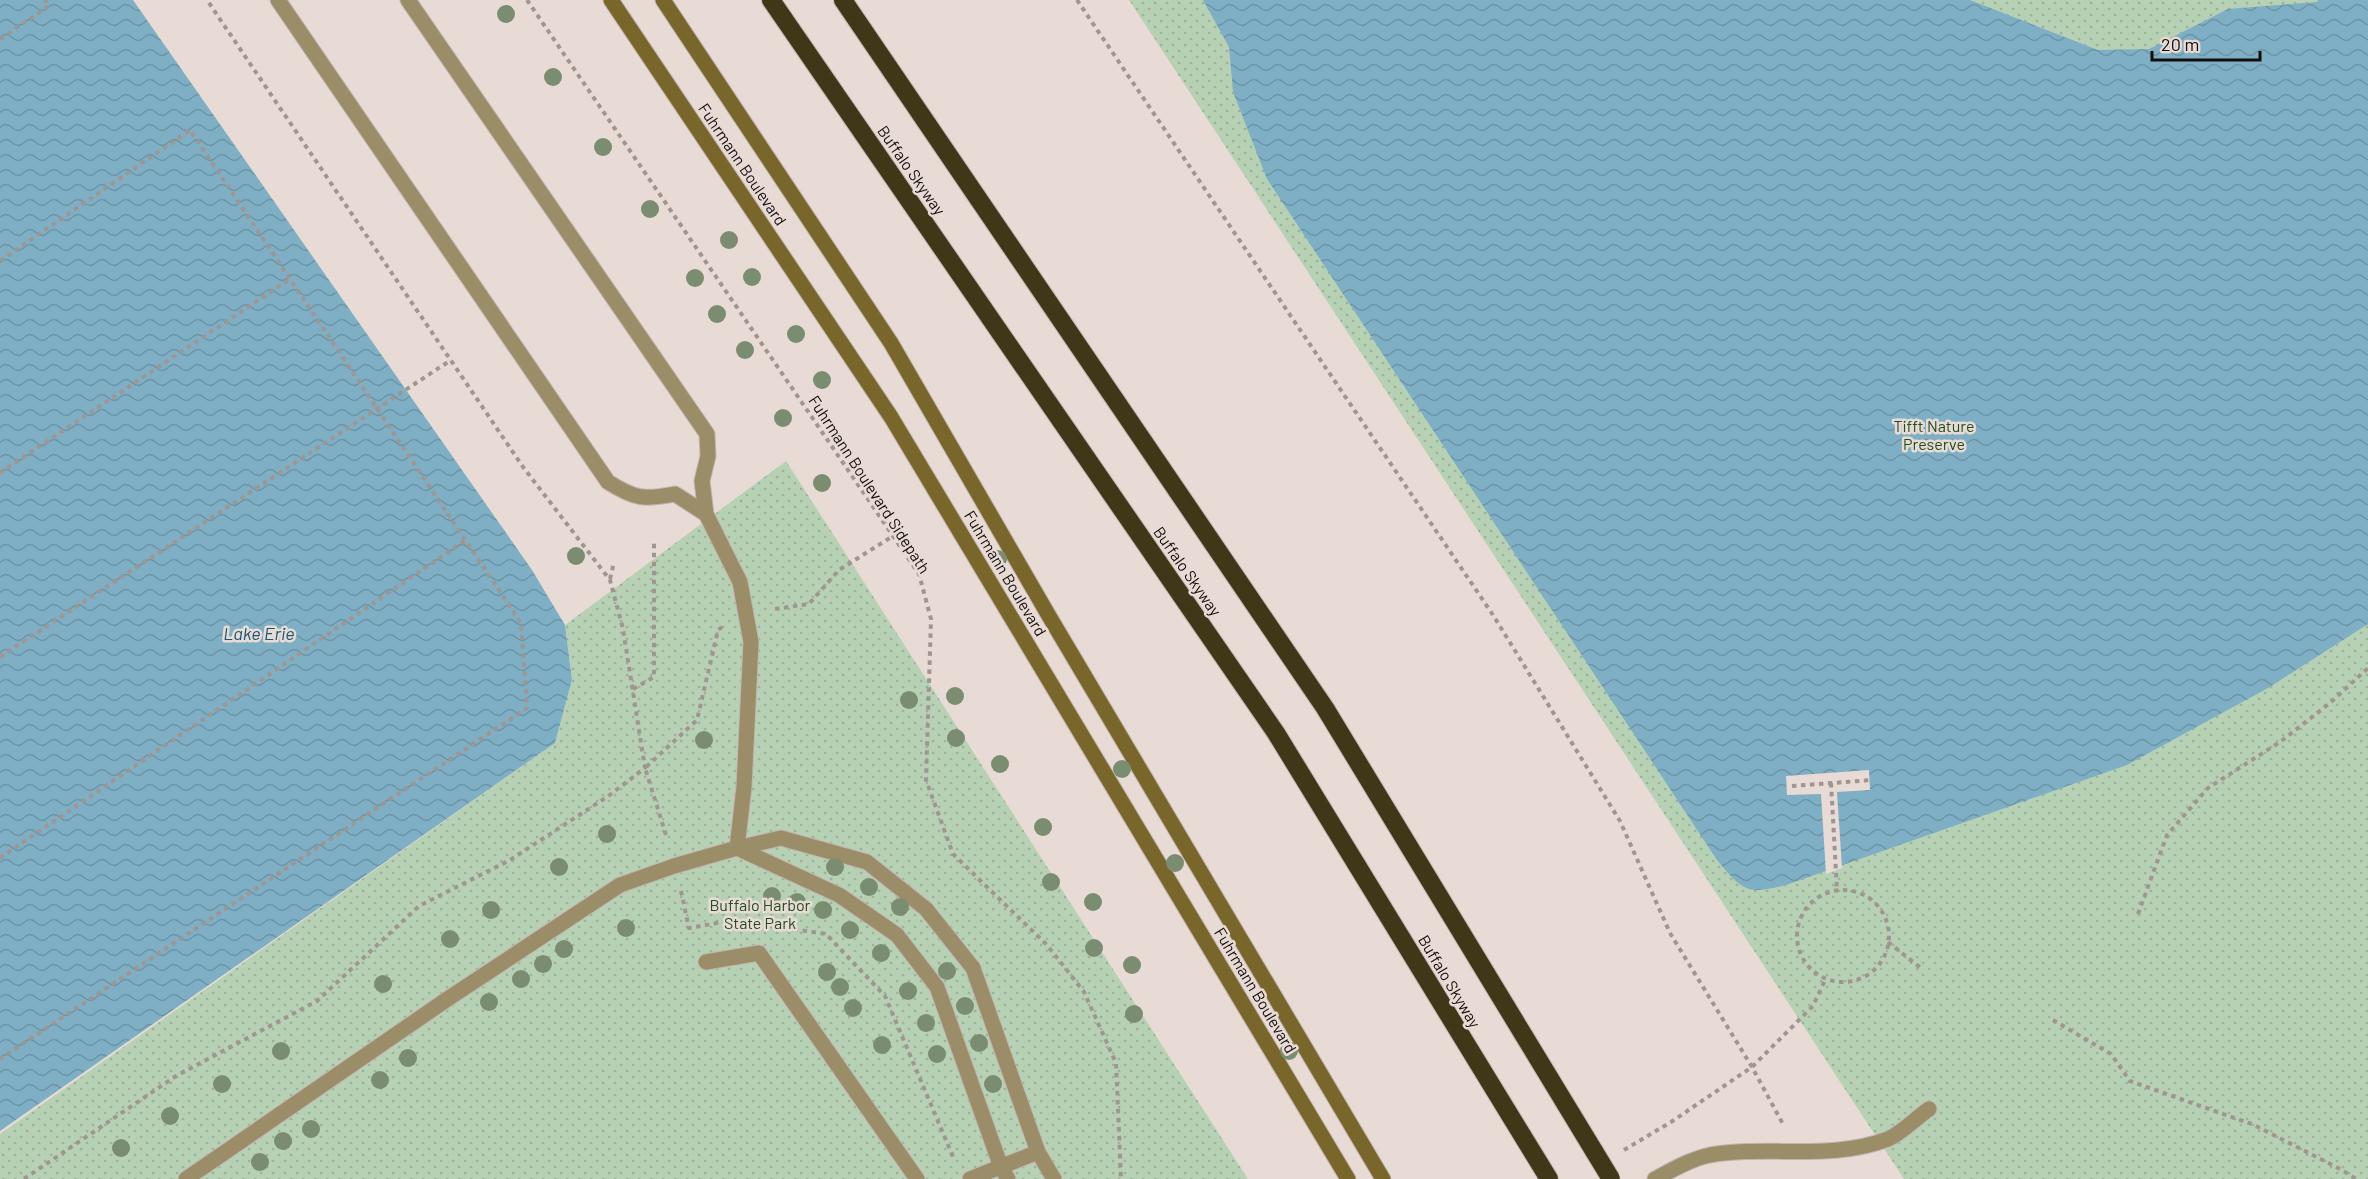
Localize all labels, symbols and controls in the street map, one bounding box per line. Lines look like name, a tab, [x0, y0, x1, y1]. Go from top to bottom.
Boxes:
scale bar	[2152, 24, 2260, 62]
text: 20 m	[2161, 33, 2199, 55]
street label: Fuhrmann Boulevard	[695, 99, 791, 229]
street label: Buffalo Skyway	[874, 122, 950, 219]
street label: Fuhrmann Boulevard Sidepath	[805, 391, 935, 577]
park label: Tifft Nature Preserve	[1894, 416, 1974, 453]
street label: Fuhrmann Boulevard	[961, 507, 1051, 639]
street label: Buffalo Skyway	[1150, 523, 1226, 620]
water label: Lake Erie	[223, 622, 295, 644]
park label: Buffalo Harbor State Park	[710, 895, 811, 932]
street label: Fuhrmann Boulevard	[1211, 924, 1301, 1056]
street label: Buffalo Skyway	[1415, 931, 1485, 1031]

